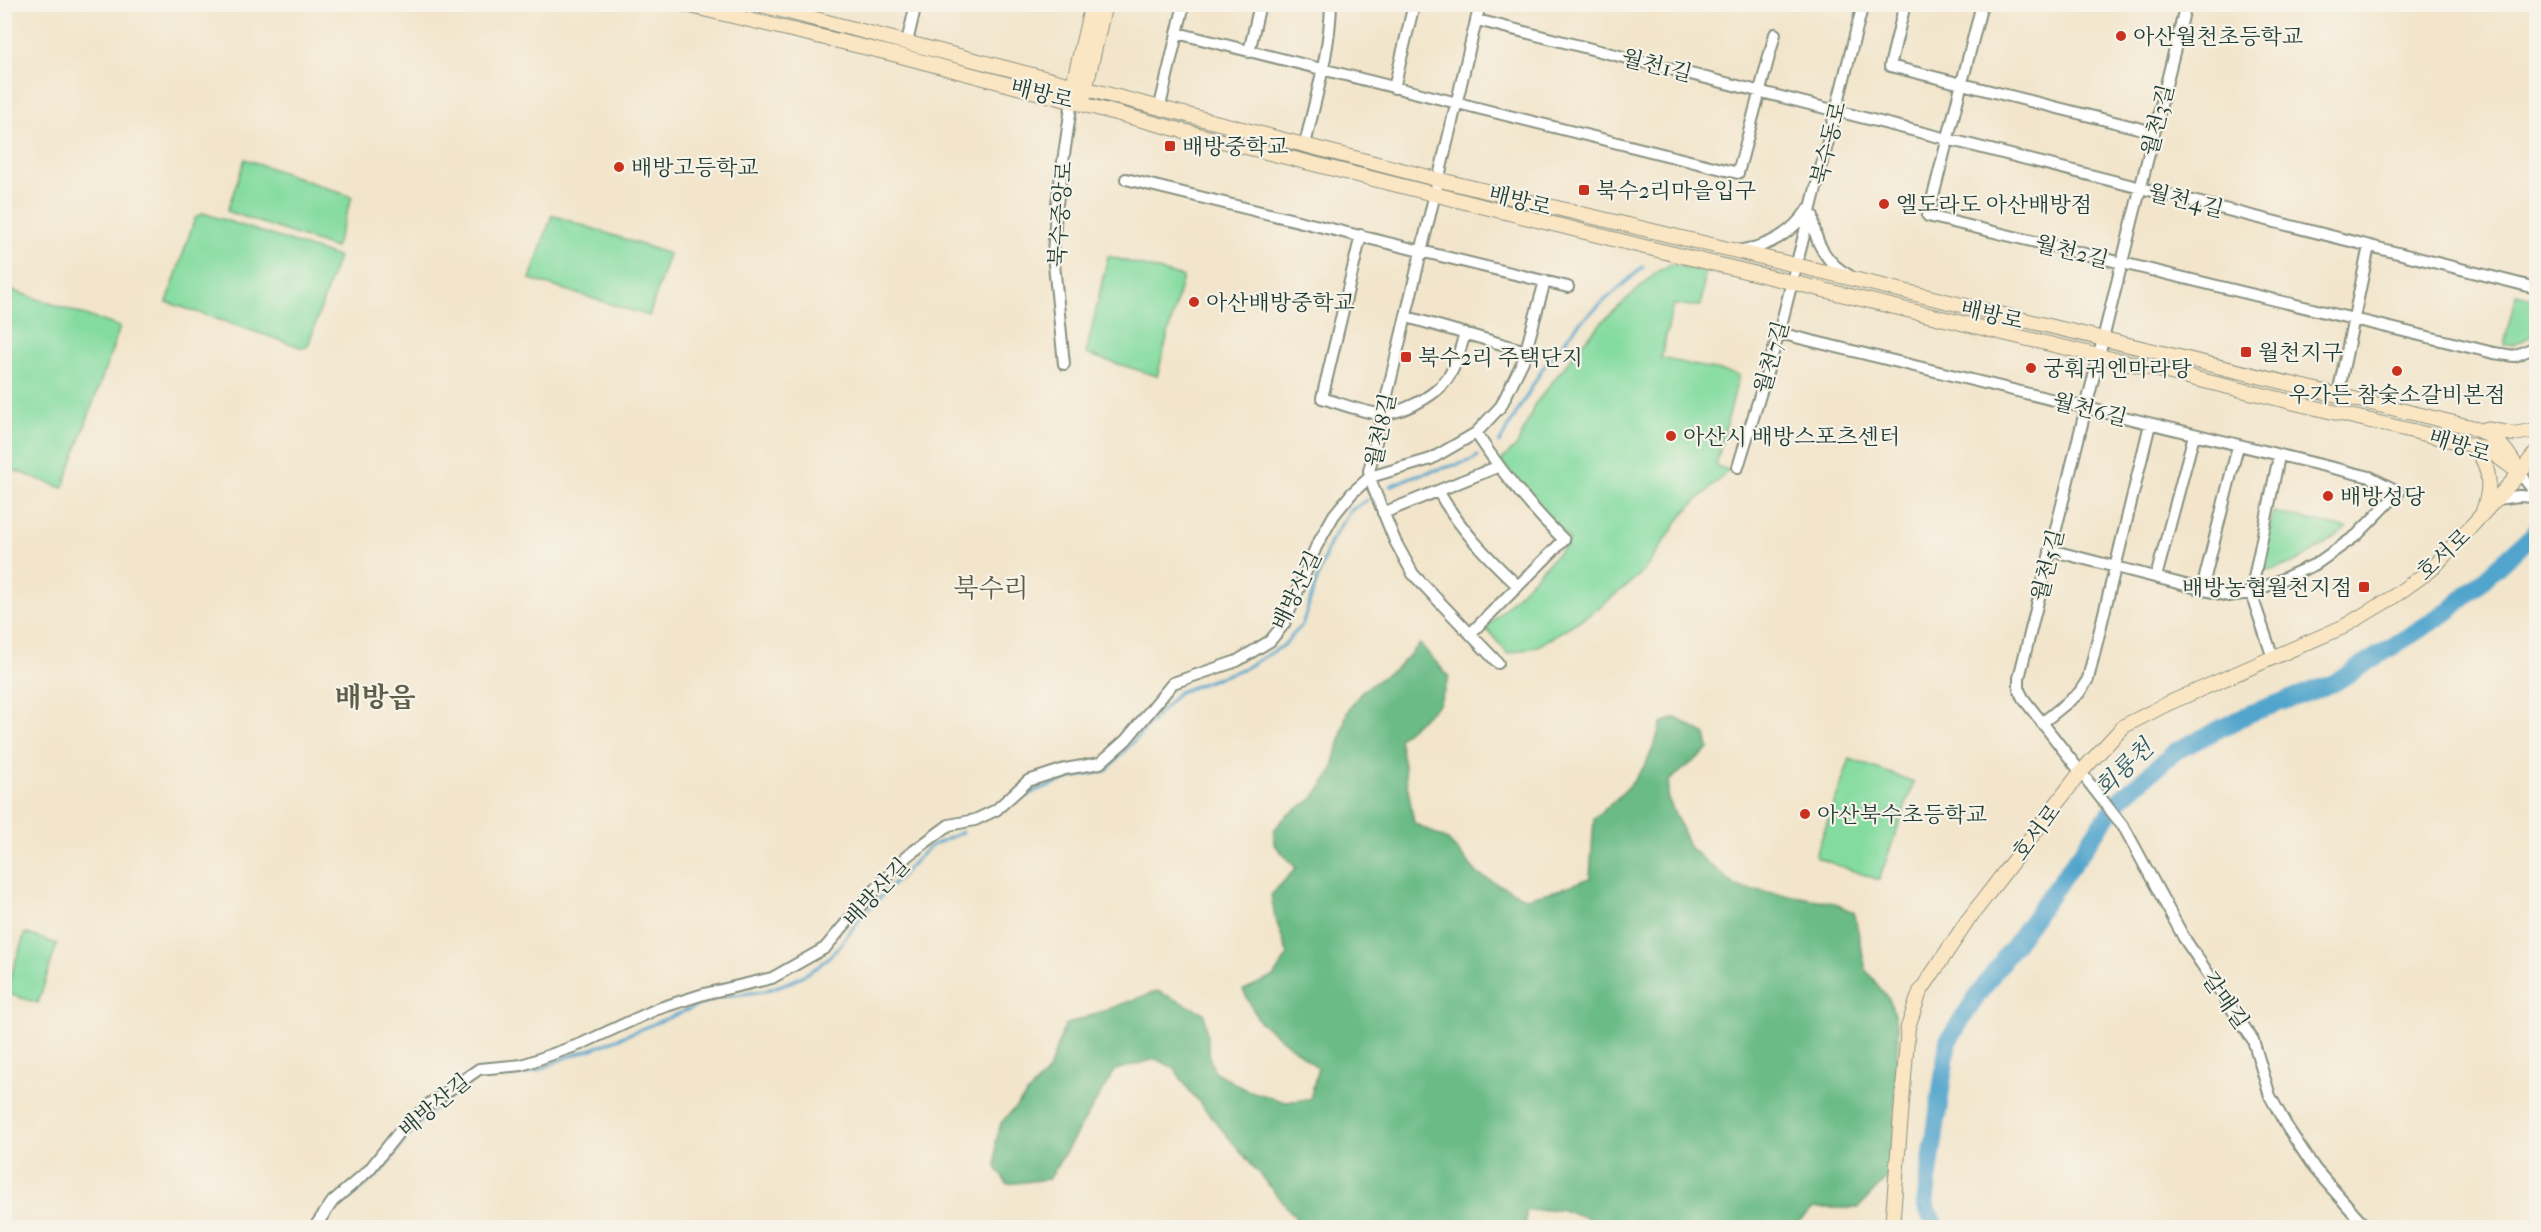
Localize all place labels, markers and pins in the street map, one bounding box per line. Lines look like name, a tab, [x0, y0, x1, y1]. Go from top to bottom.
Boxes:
place label: 아산월천초등학교	[2133, 24, 2303, 50]
marker: 아산월천초등학교	[2114, 29, 2128, 43]
place label: 배방중학교	[1182, 134, 1288, 160]
marker: 배방중학교	[1163, 139, 1177, 153]
place label: 배방고등학교	[631, 155, 759, 181]
marker: 배방고등학교	[612, 160, 626, 174]
place label: 북수2리마을입구	[1596, 178, 1756, 204]
marker: 북수2리마을입구	[1577, 183, 1591, 197]
place label: 엘도라도 아산배방점	[1896, 192, 2092, 218]
marker: 엘도라도 아산배방점	[1877, 197, 1891, 211]
place label: 아산배방중학교	[1206, 290, 1355, 316]
marker: 아산배방중학교	[1187, 295, 1201, 309]
place label: 월천지구	[2258, 340, 2343, 366]
place label: 북수2리 주택단지	[1418, 345, 1583, 371]
marker: 월천지구	[2239, 345, 2253, 359]
marker: 북수2리 주택단지	[1399, 350, 1413, 364]
place label: 궁훠궈엔마라탕	[2043, 356, 2193, 382]
marker: 궁훠궈엔마라탕	[2024, 361, 2038, 375]
marker: 우가든 참숯소갈비본점	[2390, 364, 2404, 378]
place label: 우가든 참숯소갈비본점	[2288, 382, 2506, 408]
place label: 아산시 배방스포츠센터	[1683, 424, 1900, 450]
marker: 아산시 배방스포츠센터	[1664, 429, 1678, 443]
place label: 배방성당	[2340, 484, 2426, 510]
marker: 배방성당	[2321, 489, 2335, 503]
place label: 배방농협월천지점	[2182, 575, 2352, 601]
marker: 배방농협월천지점	[2357, 580, 2371, 594]
place label: 아산북수초등학교	[1817, 802, 1987, 828]
marker: 아산북수초등학교	[1798, 807, 1812, 821]

